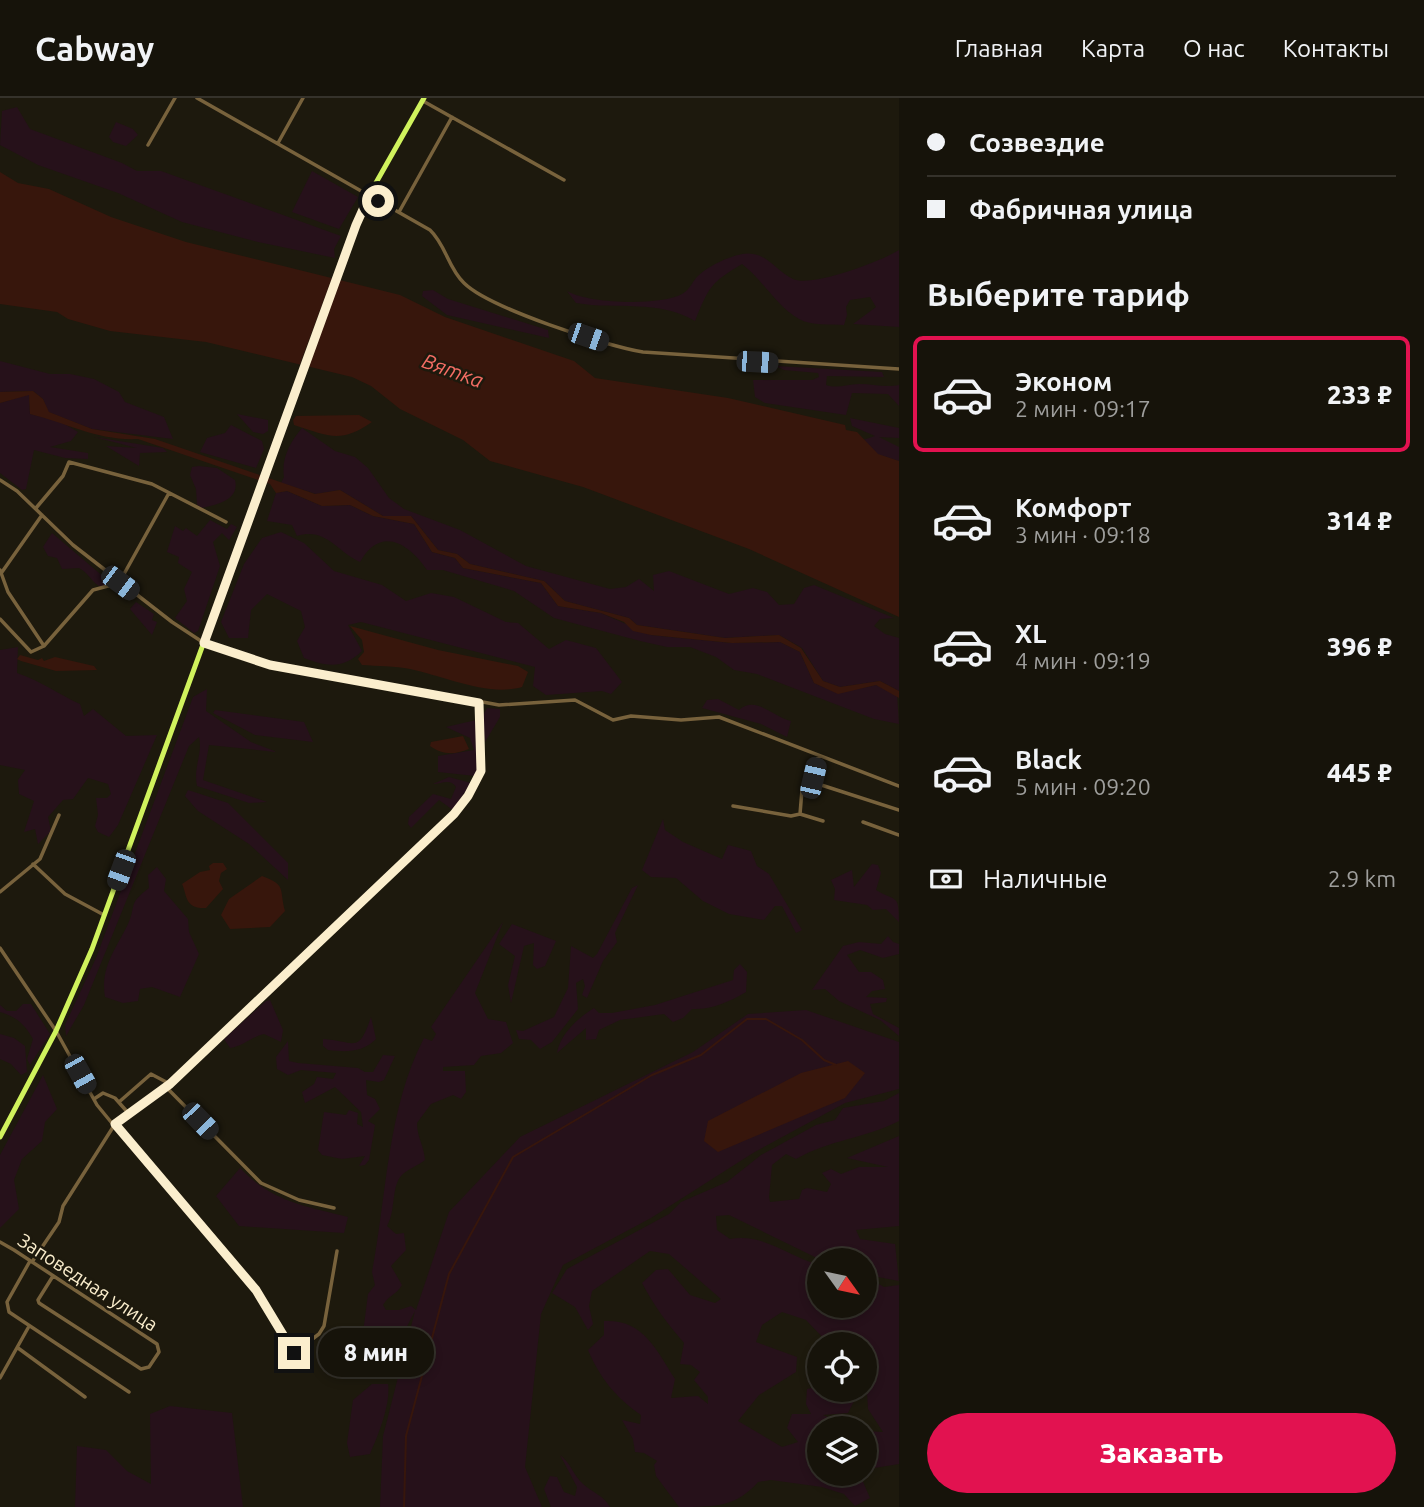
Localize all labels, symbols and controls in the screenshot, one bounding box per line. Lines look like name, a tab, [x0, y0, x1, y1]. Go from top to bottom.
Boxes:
text: Cabway	[35, 30, 154, 67]
text: Главная	[955, 35, 1043, 62]
text: Карта	[1081, 35, 1145, 62]
text: О нас	[1183, 35, 1245, 62]
text: Контакты	[1283, 35, 1389, 62]
text: Созвездие	[969, 128, 1105, 157]
route start	[362, 185, 394, 217]
text: Фабричная улица	[969, 195, 1193, 224]
text: Выберите тариф	[927, 276, 1190, 312]
car	[565, 320, 612, 354]
water label: Вятка	[419, 348, 487, 392]
car	[736, 350, 779, 374]
icon: car	[931, 363, 994, 426]
text: Эконом	[1015, 367, 1112, 396]
text: 233 ₽	[1327, 380, 1392, 409]
text: 2 мин · 09:17	[1015, 396, 1151, 421]
icon: car	[931, 489, 994, 552]
text: Комфорт	[1015, 493, 1131, 522]
text: 314 ₽	[1327, 506, 1392, 535]
text: 3 мин · 09:18	[1015, 522, 1151, 547]
car	[97, 562, 144, 604]
icon: car	[931, 615, 994, 678]
text: XL	[1015, 619, 1046, 648]
text: 396 ₽	[1327, 632, 1392, 661]
text: 4 мин · 09:19	[1015, 648, 1151, 673]
icon: car	[931, 741, 994, 804]
text: Black	[1015, 745, 1082, 774]
car	[799, 755, 828, 801]
text: 445 ₽	[1327, 758, 1392, 787]
text: 5 мин · 09:20	[1015, 774, 1151, 799]
car	[104, 847, 139, 893]
icon: cash	[927, 860, 965, 898]
text: Наличные	[983, 864, 1108, 893]
text: 2.9 km	[1328, 866, 1396, 891]
car	[61, 1051, 100, 1097]
car	[178, 1099, 223, 1143]
street label: Заповедная улица	[14, 1229, 162, 1335]
north arrow	[807, 1248, 877, 1318]
map controls	[807, 1248, 877, 1486]
callout: 8 мин	[318, 1328, 434, 1378]
button: locate	[807, 1332, 877, 1402]
route end	[278, 1337, 310, 1369]
text: 8 мин	[344, 1340, 408, 1365]
button: Заказать	[927, 1413, 1396, 1493]
button: layers	[807, 1416, 877, 1486]

